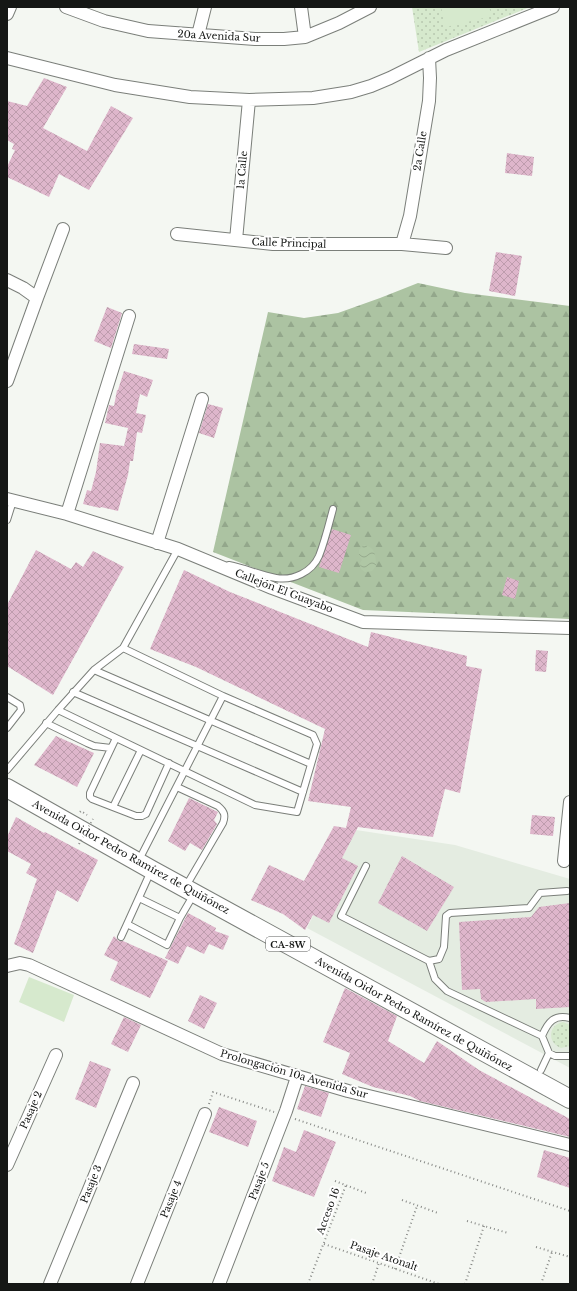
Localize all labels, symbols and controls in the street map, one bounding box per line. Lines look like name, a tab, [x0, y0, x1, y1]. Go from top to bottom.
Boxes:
street label: 20a Avenida Sur	[177, 27, 261, 45]
street label: 2a Calle	[410, 130, 430, 172]
street label: 1a Calle	[234, 150, 250, 190]
street label: Calle Principal	[251, 235, 327, 251]
street label: Callejón El Guayabo	[233, 566, 335, 616]
street label: Avenida Oidor Pedro Ramírez de Quiñónez	[29, 797, 232, 917]
road number: CA-8W	[266, 937, 310, 951]
street label: Avenida Oidor Pedro Ramírez de Quiñónez	[312, 954, 515, 1074]
street label: Prolongación 10a Avenida Sur	[219, 1047, 369, 1101]
street label: Pasaje 2	[17, 1089, 45, 1131]
street label: Pasaje 5	[246, 1160, 272, 1202]
street label: Pasaje 3	[77, 1163, 105, 1205]
street label: Pasaje 4	[158, 1178, 185, 1220]
street label: Acceso 16	[313, 1186, 342, 1237]
street label: Pasaje Atonalt	[348, 1238, 420, 1274]

